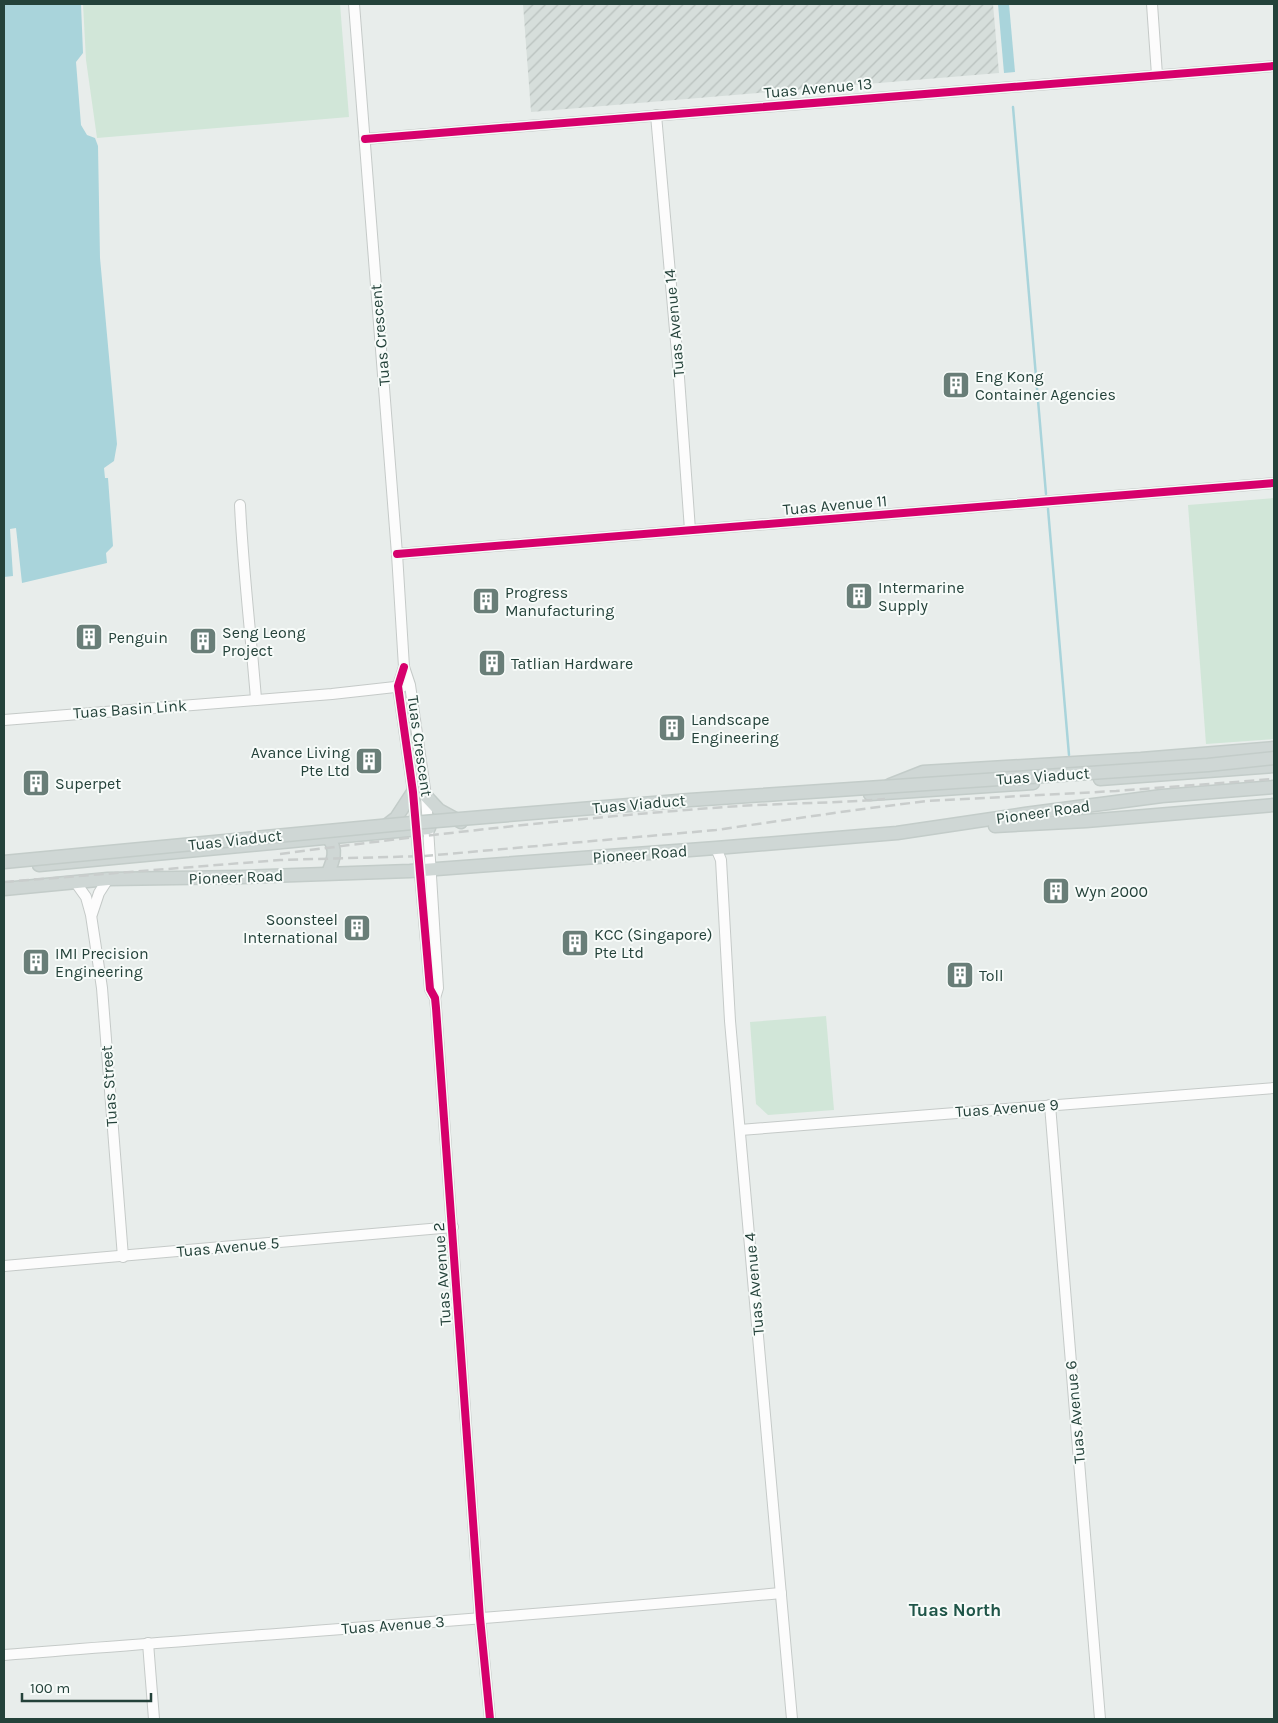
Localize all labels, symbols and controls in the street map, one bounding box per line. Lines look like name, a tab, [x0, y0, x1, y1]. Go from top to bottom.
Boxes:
street label: Tuas Avenue 13	[763, 74, 873, 102]
street label: Tuas Avenue 14	[660, 268, 688, 378]
street label: Tuas Crescent	[366, 283, 394, 387]
place label: Eng Kong Container Agencies	[975, 367, 1116, 404]
building icon: Eng Kong Container Agencies	[941, 370, 971, 400]
street label: Tuas Avenue 11	[782, 491, 888, 519]
place label: Intermarine Supply	[878, 578, 964, 615]
building icon: Intermarine Supply	[844, 581, 874, 611]
place label: Progress Manufacturing	[505, 583, 614, 620]
building icon: Progress Manufacturing	[471, 586, 501, 616]
building icon: Penguin	[74, 622, 104, 652]
place label: Seng Leong Project	[222, 623, 306, 660]
building icon: Seng Leong Project	[188, 626, 218, 656]
place label: Penguin	[108, 628, 168, 647]
building icon: Tatlian Hardware	[477, 648, 507, 678]
place label: Tatlian Hardware	[511, 654, 633, 673]
street label: Tuas Crescent	[403, 694, 437, 798]
street label: Tuas Basin Link	[73, 696, 187, 722]
place label: Landscape Engineering	[691, 710, 779, 747]
building icon: Landscape Engineering	[657, 713, 687, 743]
place label: Avance Living Pte Ltd	[251, 743, 350, 780]
building icon: Avance Living Pte Ltd	[354, 746, 384, 776]
street label: Tuas Viaduct	[996, 763, 1090, 789]
building icon: Superpet	[21, 768, 51, 798]
place label: Superpet	[55, 774, 121, 793]
street label: Tuas Viaduct	[592, 790, 686, 818]
street label: Pioneer Road	[995, 796, 1091, 828]
street label: Tuas Viaduct	[187, 826, 283, 854]
street label: Pioneer Road	[592, 841, 688, 867]
street label: Pioneer Road	[188, 866, 284, 888]
building icon: Wyn 2000	[1041, 876, 1071, 906]
place label: Wyn 2000	[1075, 882, 1148, 901]
place label: Soonsteel International	[243, 910, 338, 947]
building icon: Soonsteel International	[342, 913, 372, 943]
place label: KCC (Singapore) Pte Ltd	[594, 925, 713, 962]
building icon: KCC (Singapore) Pte Ltd	[560, 928, 590, 958]
place label: IMI Precision Engineering	[55, 944, 149, 981]
building icon: IMI Precision Engineering	[21, 947, 51, 977]
building icon: Toll	[945, 960, 975, 990]
place label: Toll	[979, 966, 1003, 985]
street label: Tuas Street	[97, 1045, 121, 1127]
street label: Tuas Avenue 9	[955, 1095, 1059, 1121]
street label: Tuas Avenue 2	[429, 1222, 455, 1326]
street label: Tuas Avenue 4	[740, 1232, 768, 1336]
street label: Tuas Avenue 5	[176, 1233, 280, 1261]
street label: Tuas Avenue 6	[1061, 1360, 1089, 1464]
district label: Tuas North	[909, 1599, 1001, 1621]
street label: Tuas Avenue 3	[341, 1612, 445, 1638]
scale bar	[22, 1670, 151, 1702]
text: 100 m	[30, 1679, 70, 1697]

